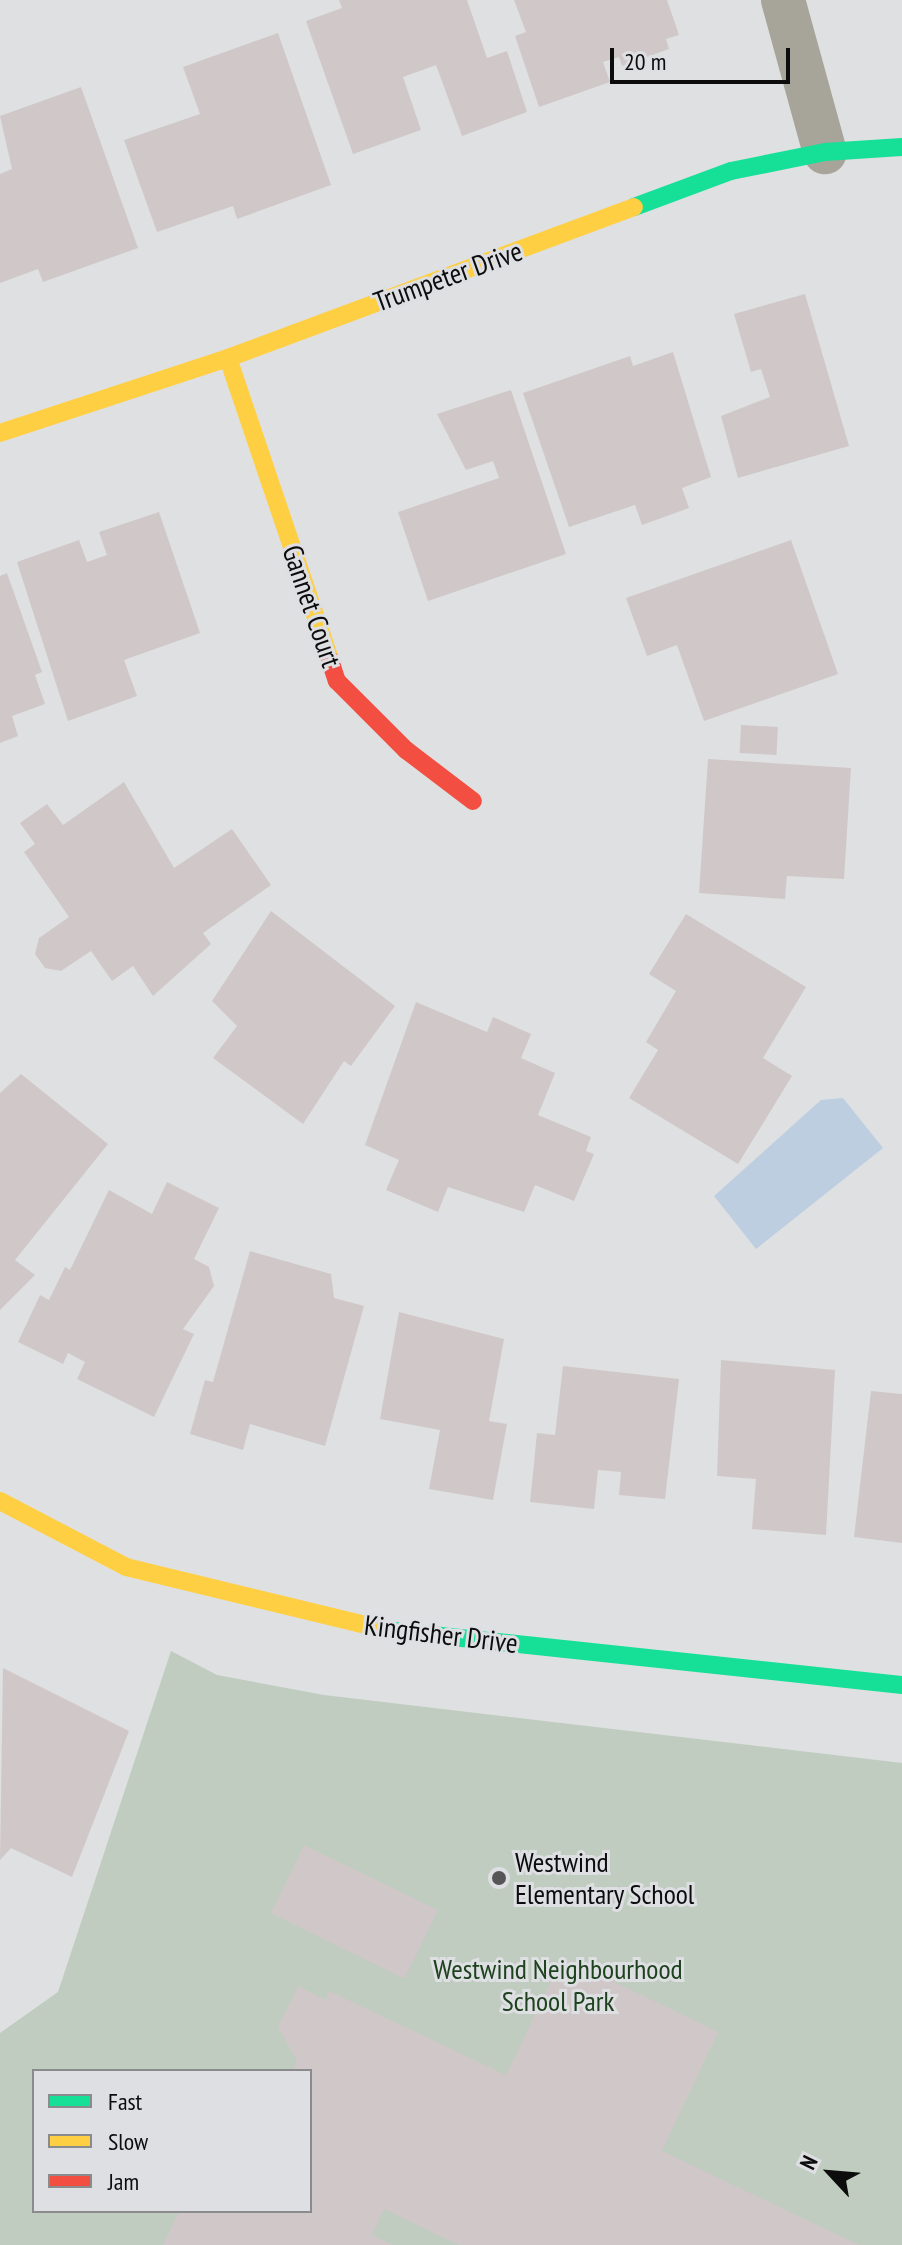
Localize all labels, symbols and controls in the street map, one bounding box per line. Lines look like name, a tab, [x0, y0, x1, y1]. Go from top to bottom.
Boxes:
scale bar	[614, 32, 794, 82]
text: 20 m	[624, 46, 666, 77]
street label: Trumpeter Drive	[369, 234, 527, 318]
street label: Gannet Court	[275, 540, 349, 672]
street label: Kingfisher Drive	[362, 1608, 520, 1660]
place label: Westwind Elementary School	[515, 1845, 695, 1911]
marker: Westwind Elementary School	[490, 1869, 508, 1887]
park label: Westwind Neighbourhood School Park	[433, 1952, 683, 2018]
legend	[32, 2069, 312, 2213]
text: Fast	[108, 2086, 142, 2117]
text: Slow	[108, 2126, 148, 2157]
north arrow	[790, 2133, 870, 2213]
text: N	[793, 2151, 824, 2174]
text: Jam	[108, 2166, 139, 2197]

